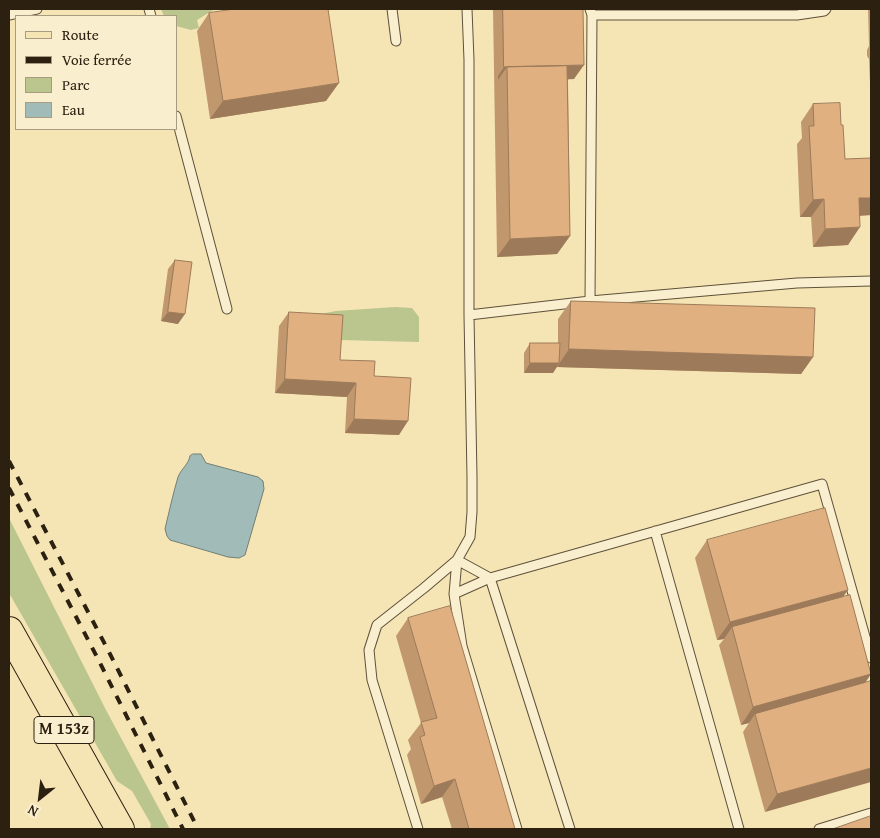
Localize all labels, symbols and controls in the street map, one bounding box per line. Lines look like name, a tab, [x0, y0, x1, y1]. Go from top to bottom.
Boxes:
legend	[15, 15, 178, 130]
text: Route	[62, 24, 99, 45]
text: Voie ferrée	[62, 49, 131, 70]
text: Parc	[62, 74, 90, 95]
text: Eau	[62, 99, 85, 120]
road number: M 153z	[34, 716, 94, 744]
north arrow	[15, 773, 65, 823]
text: N	[24, 800, 42, 822]

